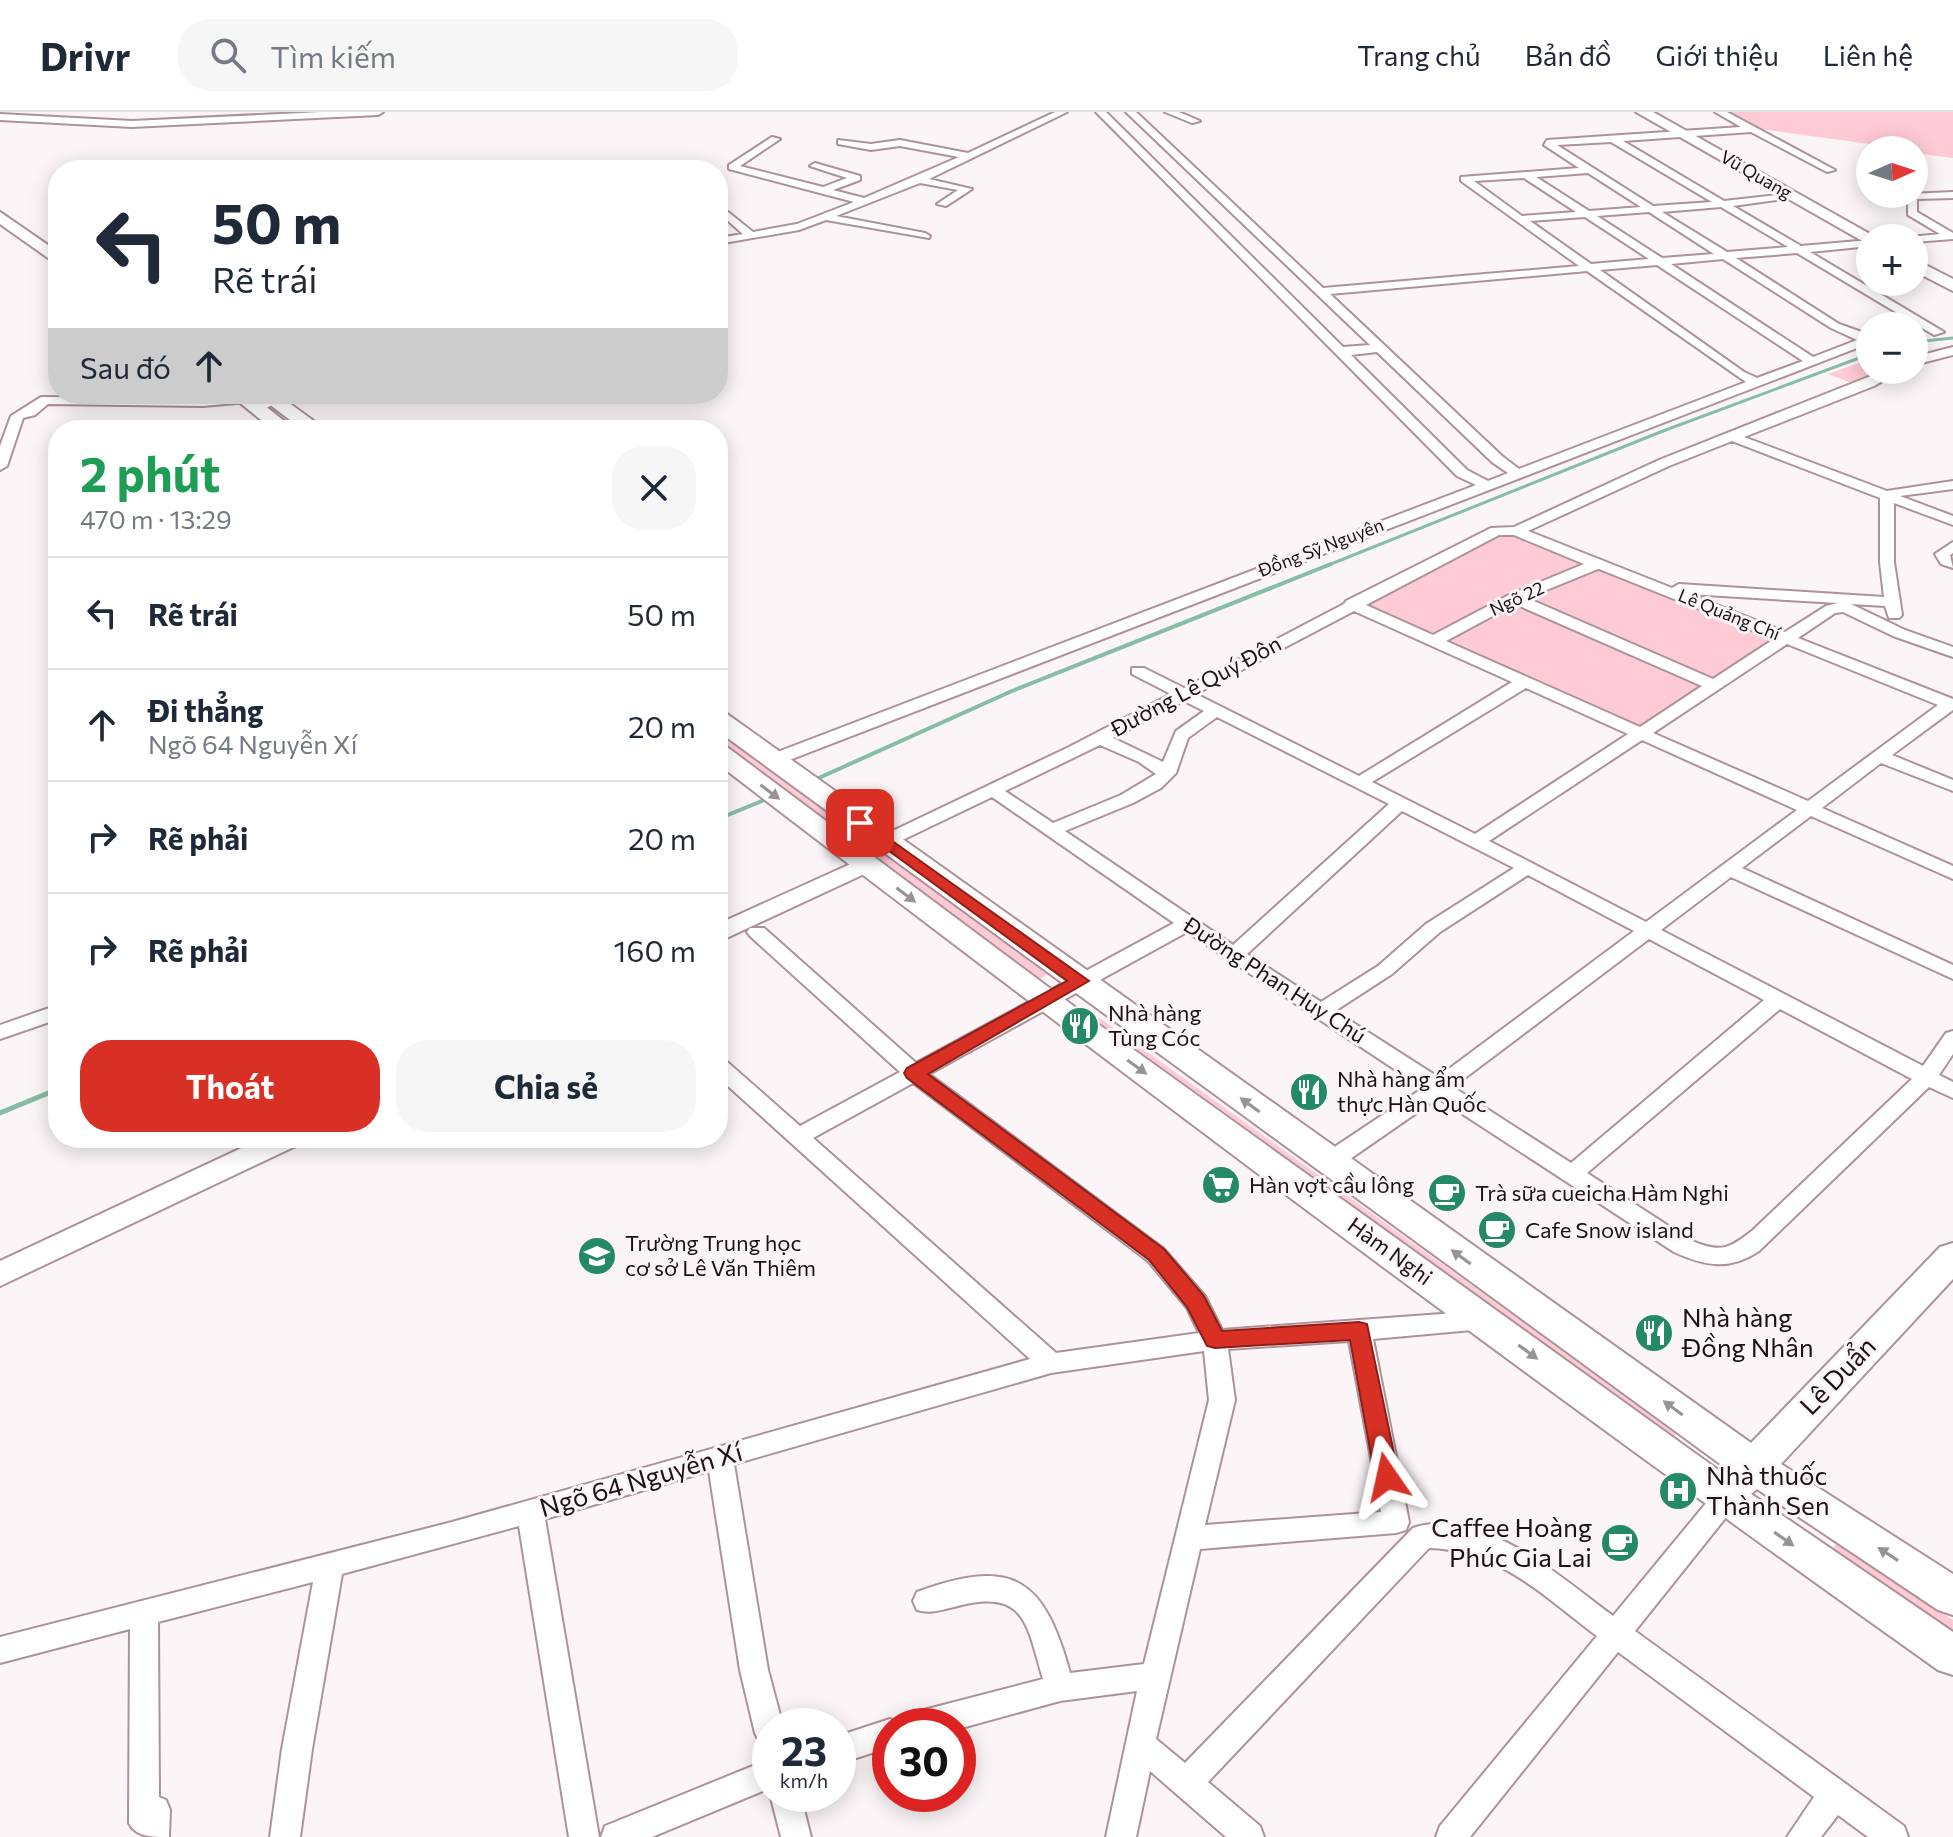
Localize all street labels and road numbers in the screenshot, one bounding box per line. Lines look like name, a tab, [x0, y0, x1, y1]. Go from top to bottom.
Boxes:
street label: Vũ Quang	[1717, 145, 1797, 204]
street label: Đồng Sỹ Nguyên	[1254, 513, 1386, 581]
street label: Ngõ 22	[1486, 576, 1547, 620]
street label: Lê Quảng Chí	[1675, 584, 1785, 645]
street label: Đường Lê Quý Đôn	[1105, 629, 1286, 742]
street label: Đường Phan Huy Chú	[1178, 910, 1371, 1049]
street label: Hàm Nghi	[1343, 1211, 1438, 1290]
street label: Lê Duẩn	[1793, 1330, 1881, 1420]
street label: Ngõ 64 Nguyễn Xí	[536, 1434, 747, 1522]

